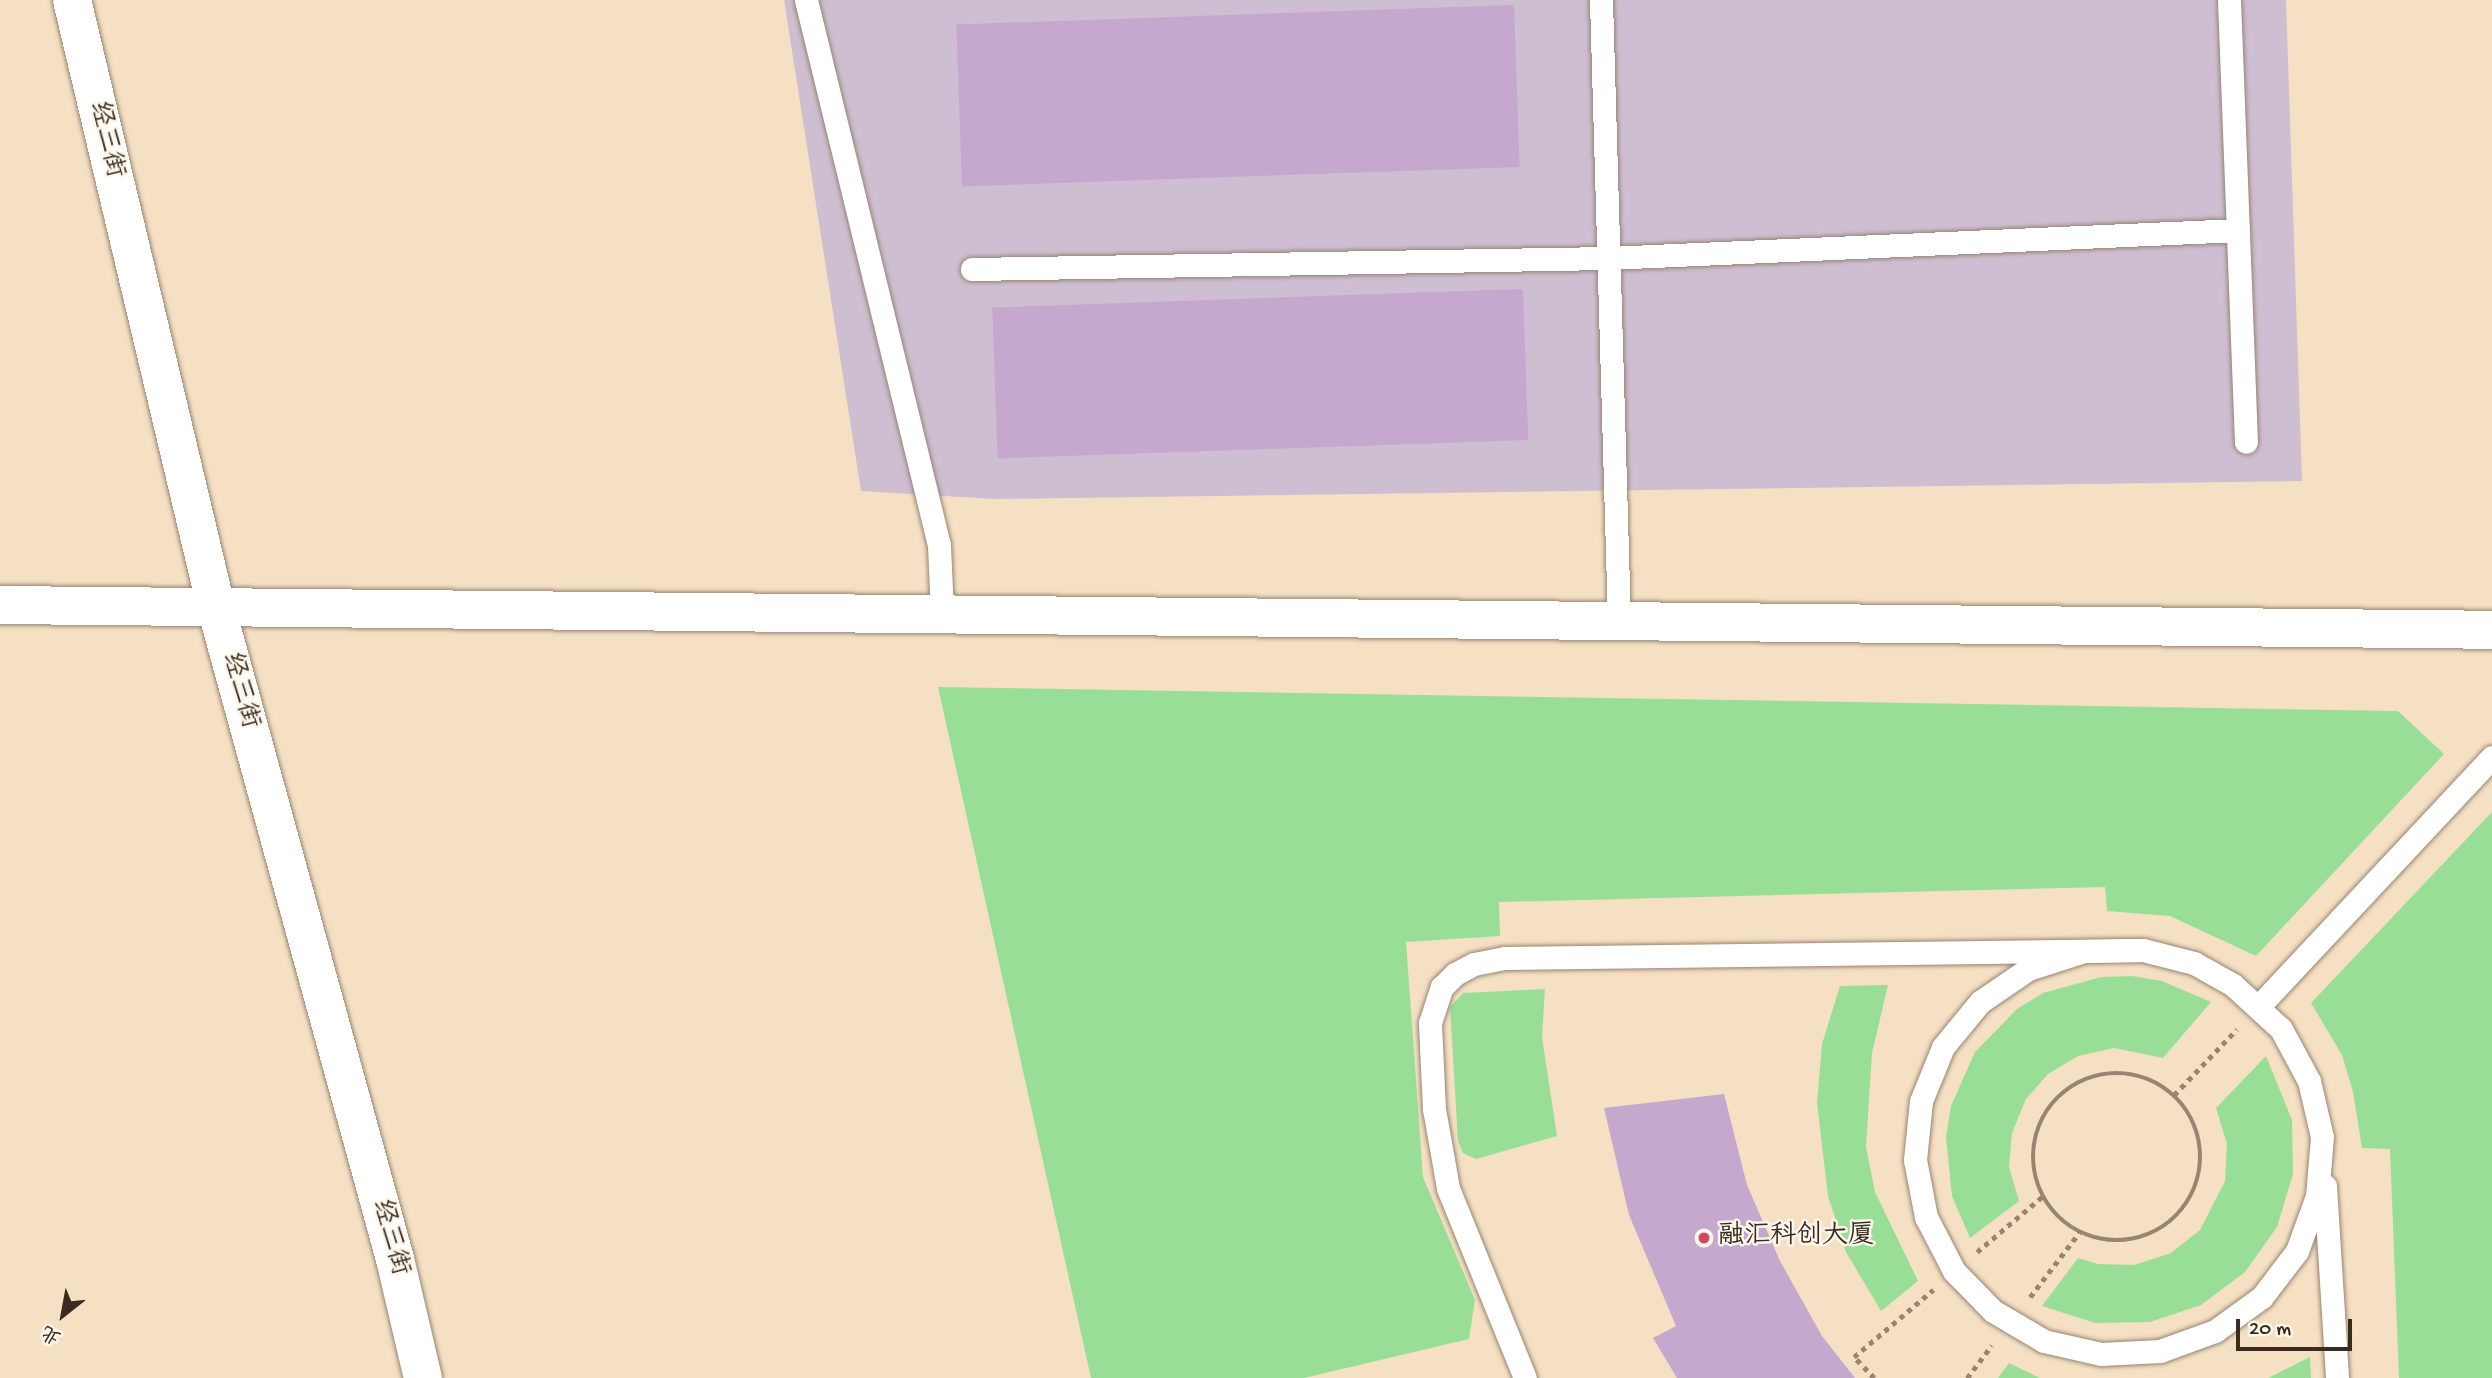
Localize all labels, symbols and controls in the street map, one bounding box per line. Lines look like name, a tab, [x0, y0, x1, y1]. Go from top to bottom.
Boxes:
street label: 经三街	[81, 98, 129, 182]
street label: 经三街	[214, 649, 264, 733]
street label: 经三街	[364, 1196, 414, 1280]
place label: 融汇科创大厦	[1718, 1222, 1874, 1254]
marker: 融汇科创大厦	[1696, 1230, 1712, 1246]
north arrow	[28, 1280, 98, 1350]
scale bar	[2240, 1304, 2356, 1348]
text: 20 m	[2249, 1318, 2291, 1343]
text: 北	[38, 1319, 66, 1348]

